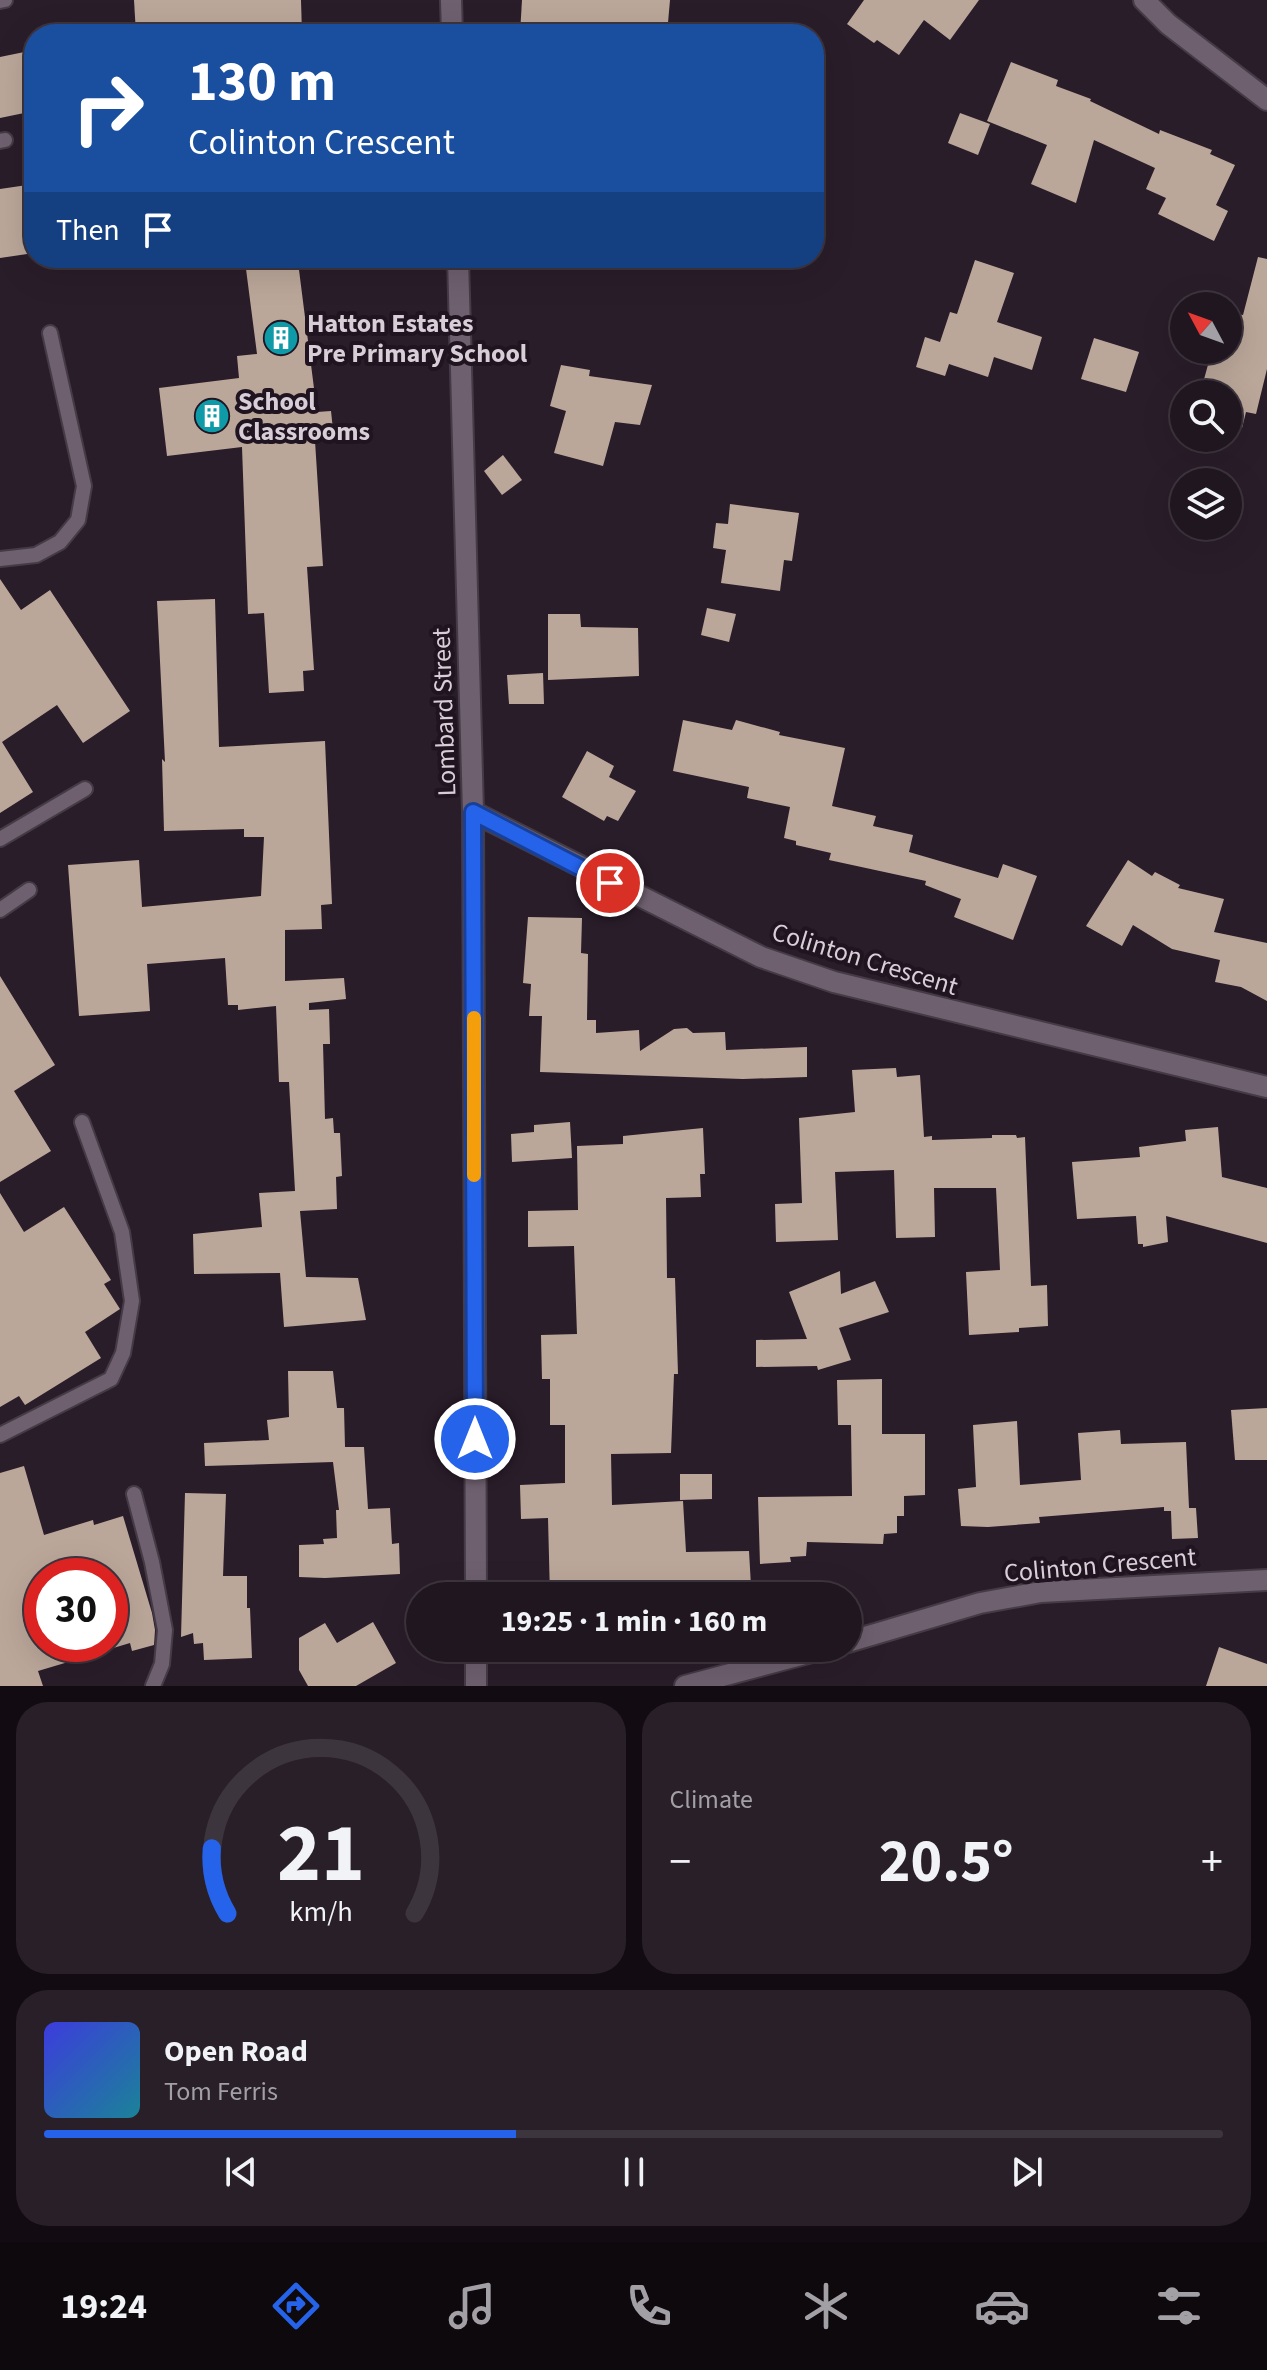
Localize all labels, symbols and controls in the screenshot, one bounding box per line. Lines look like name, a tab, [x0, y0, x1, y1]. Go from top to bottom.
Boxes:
text: 130 m	[188, 43, 336, 122]
icon: right	[56, 56, 160, 160]
text: Colinton Crescent	[188, 117, 455, 168]
icon: arrive	[136, 208, 180, 252]
text: Then	[56, 209, 120, 252]
north arrow	[1170, 292, 1242, 364]
map controls	[1170, 292, 1242, 540]
place label: Hatton Estates Pre Primary School	[307, 305, 528, 372]
building icon: Hatton Estates Pre Primary School	[262, 319, 300, 357]
button: search	[1170, 380, 1242, 452]
place label: School Classrooms	[238, 383, 370, 450]
building icon: School Classrooms	[193, 397, 231, 435]
button: layers	[1170, 468, 1242, 540]
street label: Lombard Street	[423, 627, 465, 797]
pin	[576, 849, 644, 917]
icon: arrive	[588, 861, 632, 905]
street label: Colinton Crescent	[767, 913, 963, 1005]
position arrow	[433, 1397, 517, 1481]
street label: Colinton Crescent	[1002, 1538, 1198, 1592]
speed limit sign: 30	[24, 1558, 128, 1662]
text: 19:25 · 1 min · 160 m	[501, 1600, 767, 1643]
text: Climate	[670, 1781, 753, 1818]
text: 21	[277, 1795, 365, 1913]
text: 20.5°	[879, 1820, 1014, 1905]
text: −	[670, 1831, 691, 1894]
text: +	[1201, 1831, 1223, 1894]
text: km/h	[289, 1892, 352, 1932]
text: Open Road	[164, 2030, 308, 2073]
text: Tom Ferris	[164, 2073, 278, 2110]
icon: previous	[219, 2150, 263, 2194]
icon: pause	[612, 2150, 656, 2194]
icon: next	[1005, 2150, 1049, 2194]
icon: directions	[268, 2278, 324, 2334]
icon: music	[444, 2278, 500, 2334]
icon: phone	[621, 2278, 677, 2334]
icon: climate	[798, 2278, 854, 2334]
icon: car	[974, 2278, 1030, 2334]
icon: filters	[1151, 2278, 1207, 2334]
text: 19:24	[60, 2281, 147, 2332]

